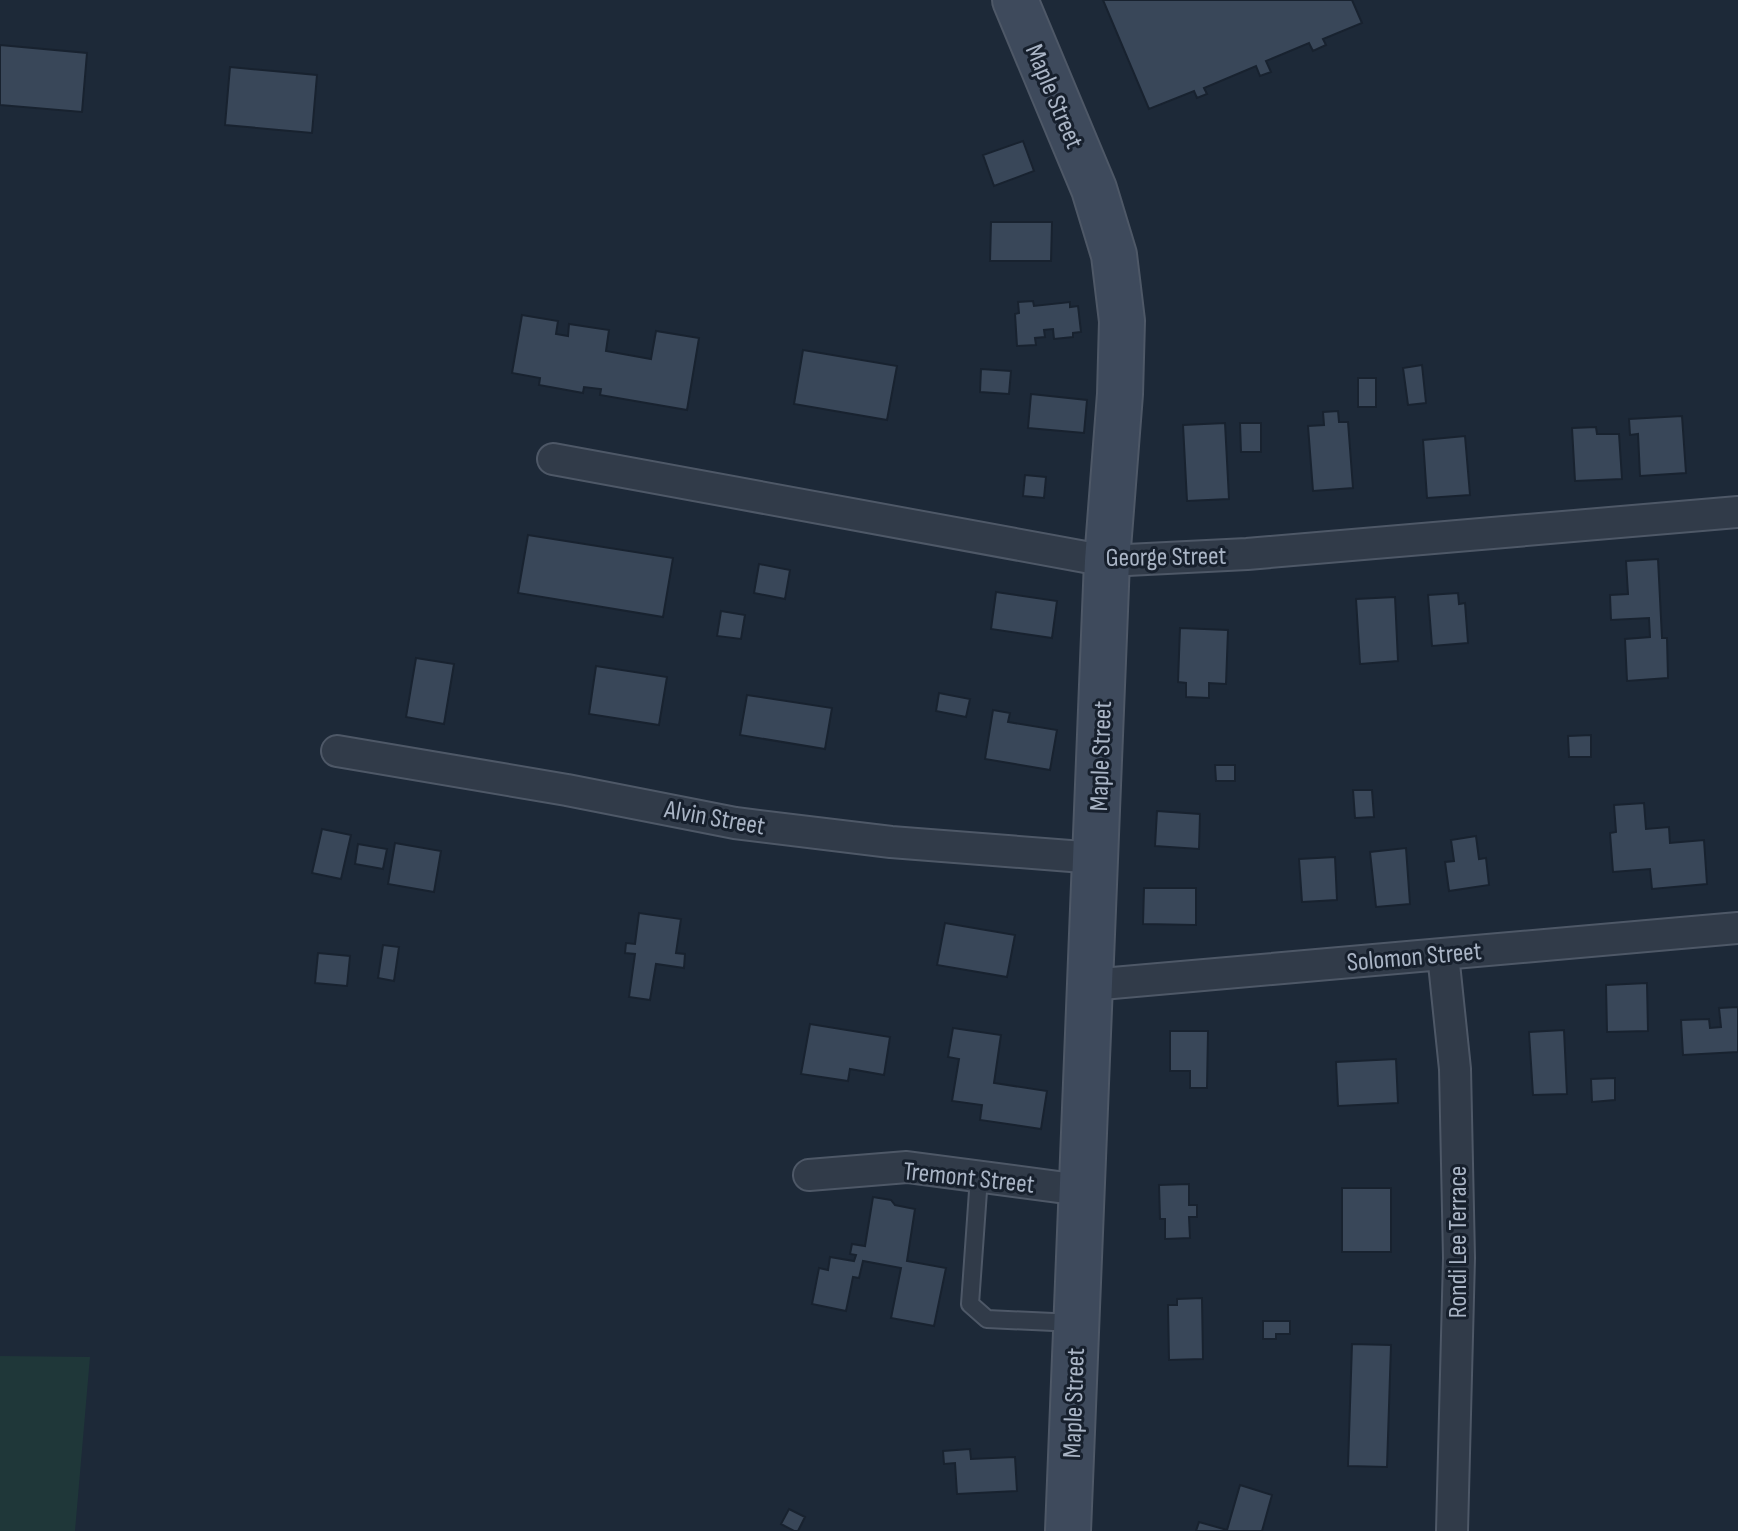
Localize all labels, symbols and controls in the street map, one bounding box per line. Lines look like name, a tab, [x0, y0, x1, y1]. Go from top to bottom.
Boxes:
street label: Maple Street	[1018, 40, 1089, 154]
street label: George Street	[1105, 541, 1227, 574]
street label: Maple Street	[1084, 700, 1119, 812]
street label: Alvin Street	[661, 794, 767, 843]
street label: Solomon Street	[1345, 936, 1483, 979]
street label: Tremont Street	[902, 1156, 1036, 1201]
street label: Rondi Lee Terrace	[1443, 1166, 1474, 1318]
street label: Maple Street	[1057, 1347, 1092, 1459]

